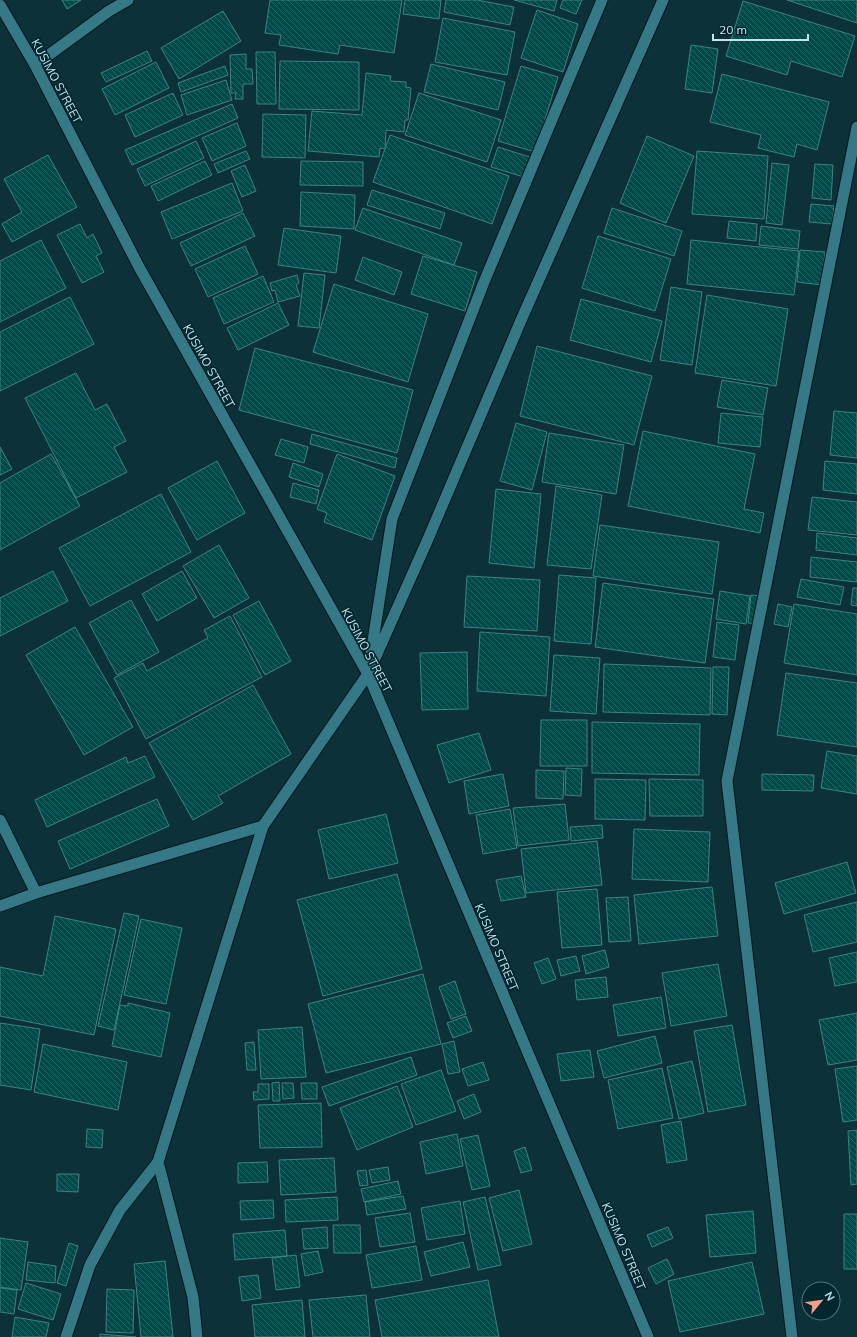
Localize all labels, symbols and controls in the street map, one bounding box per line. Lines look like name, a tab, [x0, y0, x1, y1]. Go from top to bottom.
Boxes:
scale bar	[713, 16, 808, 42]
text: 20 m	[719, 22, 747, 37]
street label: KUSIMO STREET	[28, 36, 86, 126]
street label: KUSIMO STREET	[180, 321, 239, 411]
street label: KUSIMO STREET	[338, 605, 396, 695]
street label: KUSIMO STREET	[472, 901, 522, 994]
street label: KUSIMO STREET	[599, 1200, 649, 1293]
north arrow	[801, 1281, 841, 1321]
text: N	[822, 1289, 838, 1303]

